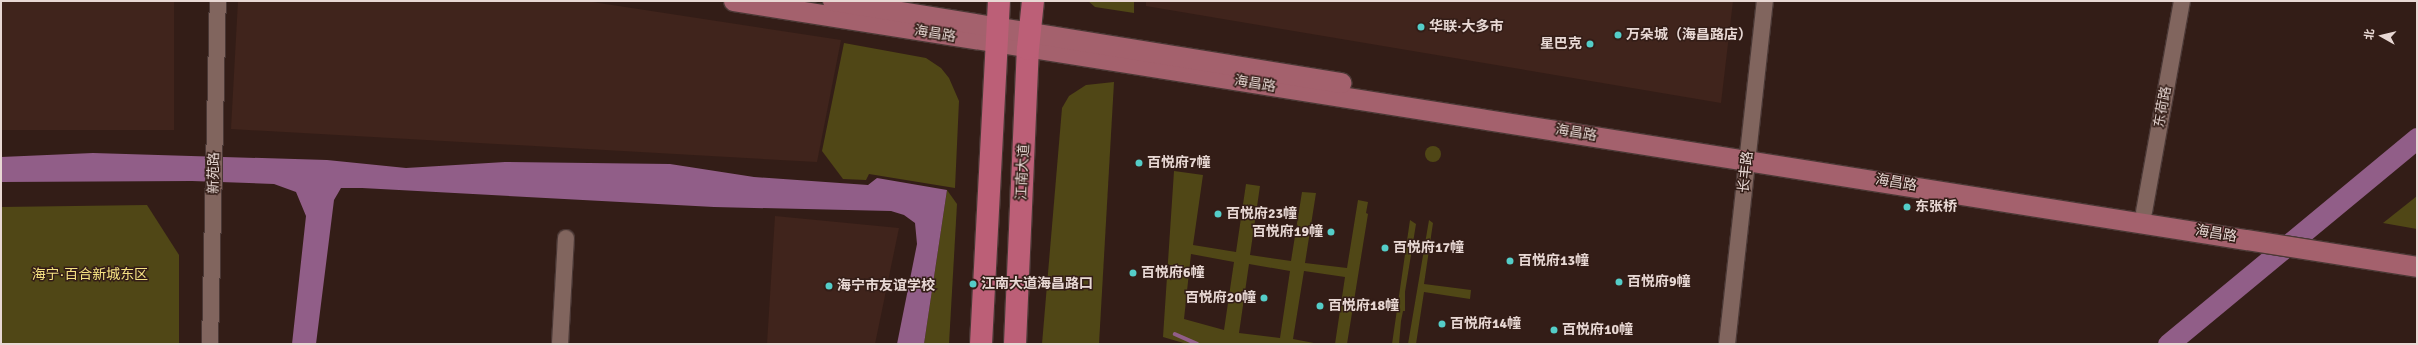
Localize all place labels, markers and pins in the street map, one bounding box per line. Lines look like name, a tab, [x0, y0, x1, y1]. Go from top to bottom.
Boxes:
place label: 华联·大多市	[1429, 19, 1504, 35]
marker: 华联·大多市	[1416, 22, 1426, 32]
place label: 万朵城（海昌路店）	[1626, 27, 1752, 43]
marker: 万朵城（海昌路店）	[1613, 30, 1623, 40]
place label: 星巴克	[1540, 36, 1582, 52]
marker: 星巴克	[1585, 39, 1595, 49]
place label: 百悦府7幢	[1147, 155, 1211, 171]
marker: 百悦府7幢	[1134, 158, 1144, 168]
place label: 东张桥	[1915, 199, 1957, 215]
marker: 东张桥	[1902, 202, 1912, 212]
place label: 百悦府23幢	[1226, 206, 1297, 222]
marker: 百悦府23幢	[1213, 209, 1223, 219]
place label: 百悦府19幢	[1252, 224, 1323, 240]
marker: 百悦府19幢	[1326, 227, 1336, 237]
place label: 百悦府17幢	[1393, 240, 1464, 256]
marker: 百悦府17幢	[1380, 243, 1390, 253]
place label: 百悦府13幢	[1518, 253, 1589, 269]
marker: 百悦府13幢	[1505, 256, 1515, 266]
place label: 百悦府6幢	[1141, 265, 1205, 281]
marker: 百悦府6幢	[1128, 268, 1138, 278]
place label: 百悦府9幢	[1627, 274, 1691, 290]
place label: 江南大道海昌路口	[981, 276, 1093, 292]
marker: 百悦府9幢	[1614, 277, 1624, 287]
place label: 海宁市友谊学校	[837, 278, 935, 294]
marker: 江南大道海昌路口	[968, 279, 978, 289]
marker: 海宁市友谊学校	[824, 281, 834, 291]
place label: 百悦府20幢	[1185, 290, 1256, 306]
marker: 百悦府20幢	[1259, 293, 1269, 303]
place label: 百悦府18幢	[1328, 298, 1399, 314]
marker: 百悦府18幢	[1315, 301, 1325, 311]
place label: 百悦府14幢	[1450, 316, 1521, 332]
marker: 百悦府14幢	[1437, 319, 1447, 329]
place label: 百悦府10幢	[1562, 322, 1633, 338]
marker: 百悦府10幢	[1549, 325, 1559, 335]

